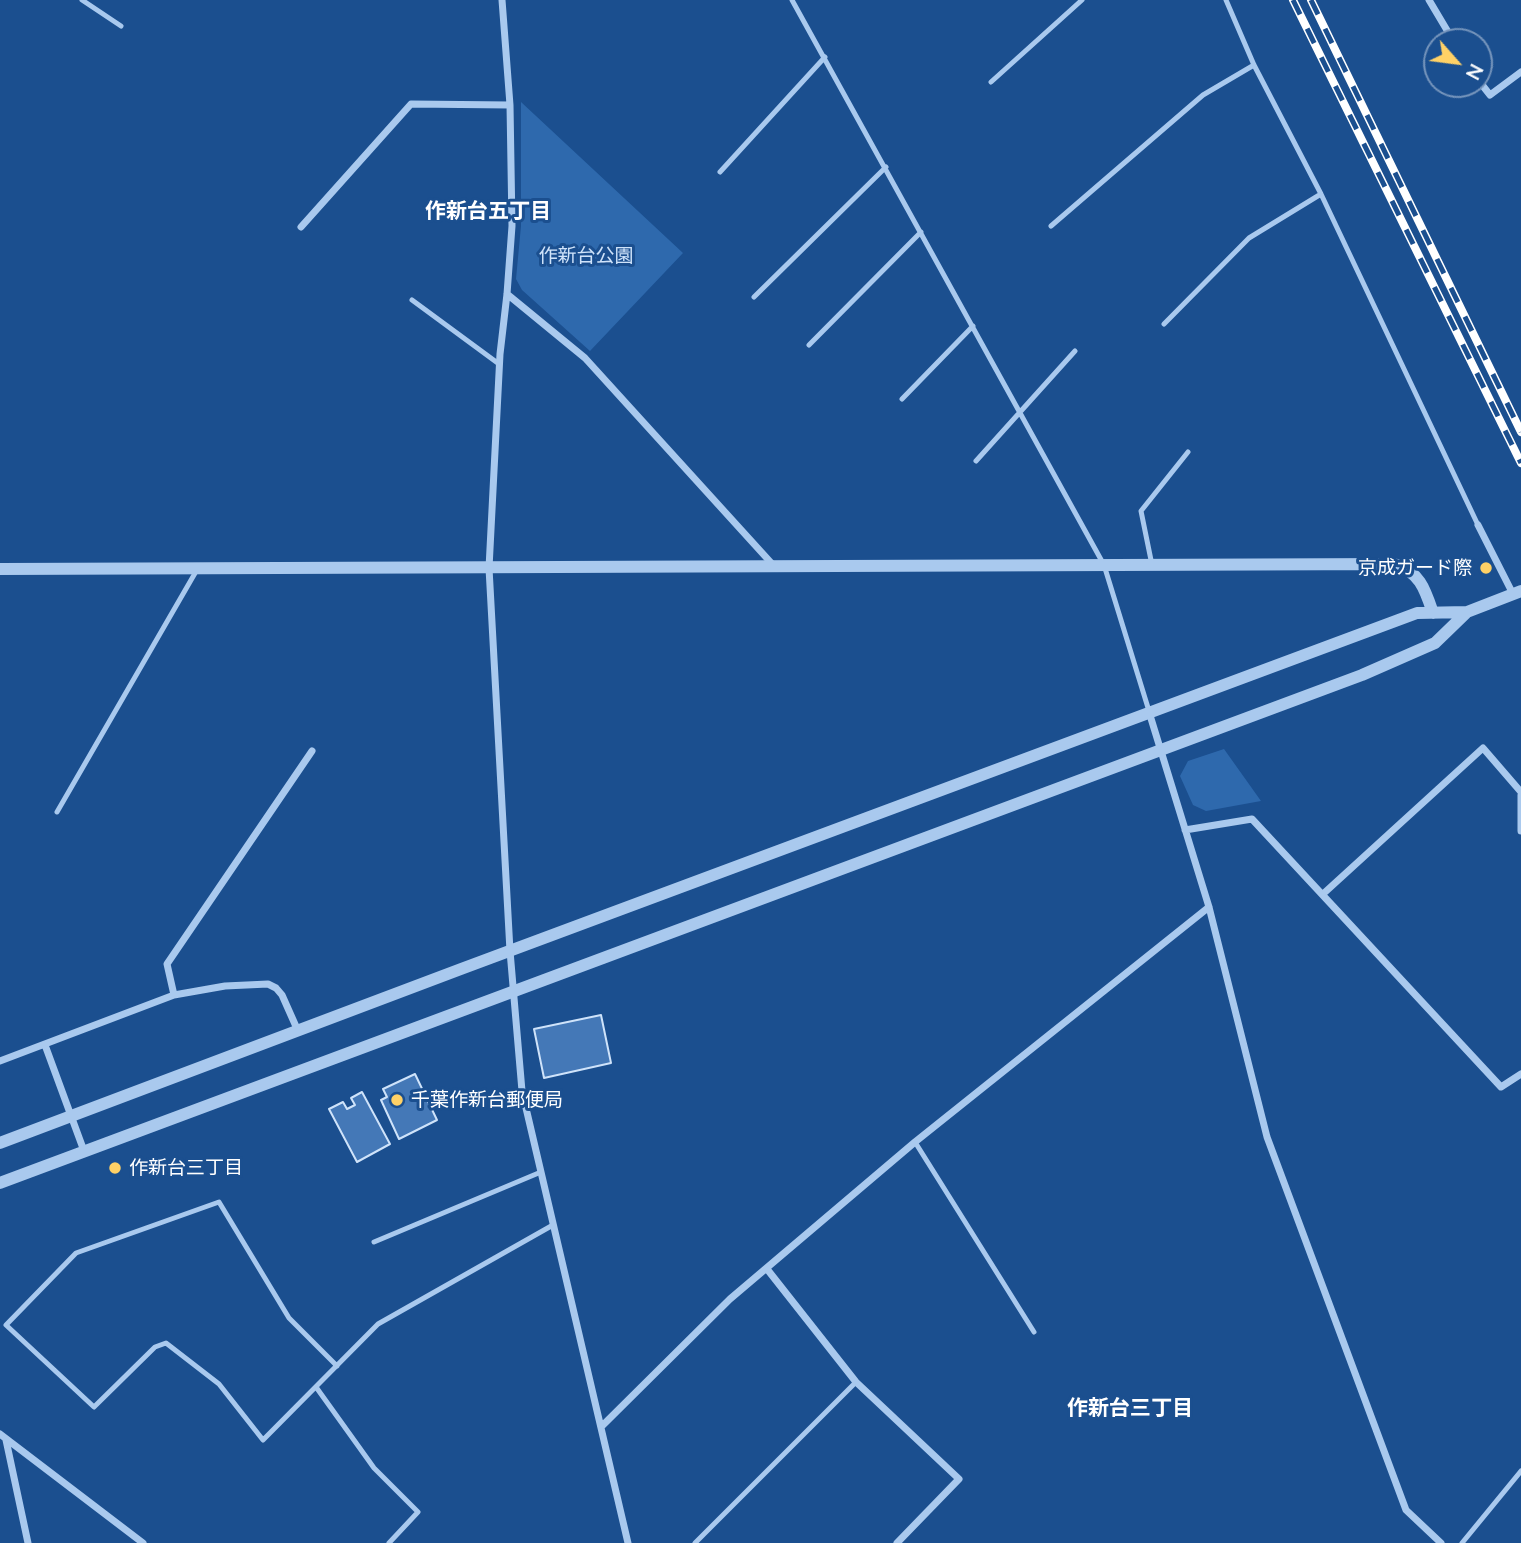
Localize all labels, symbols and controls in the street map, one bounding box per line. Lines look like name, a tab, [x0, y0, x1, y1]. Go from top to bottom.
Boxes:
north arrow	[1423, 28, 1493, 98]
text: N	[1462, 60, 1489, 84]
district label: 作新台五丁目	[425, 198, 551, 224]
park label: 作新台公園	[539, 245, 633, 267]
place label: 京成ガード際	[1358, 557, 1472, 579]
marker: 京成ガード際	[1478, 560, 1494, 576]
place label: 千葉作新台郵便局	[411, 1089, 563, 1111]
marker: 千葉作新台郵便局	[389, 1092, 405, 1108]
place label: 作新台三丁目	[129, 1157, 243, 1179]
marker: 作新台三丁目	[107, 1160, 123, 1176]
district label: 作新台三丁目	[1067, 1395, 1193, 1421]

